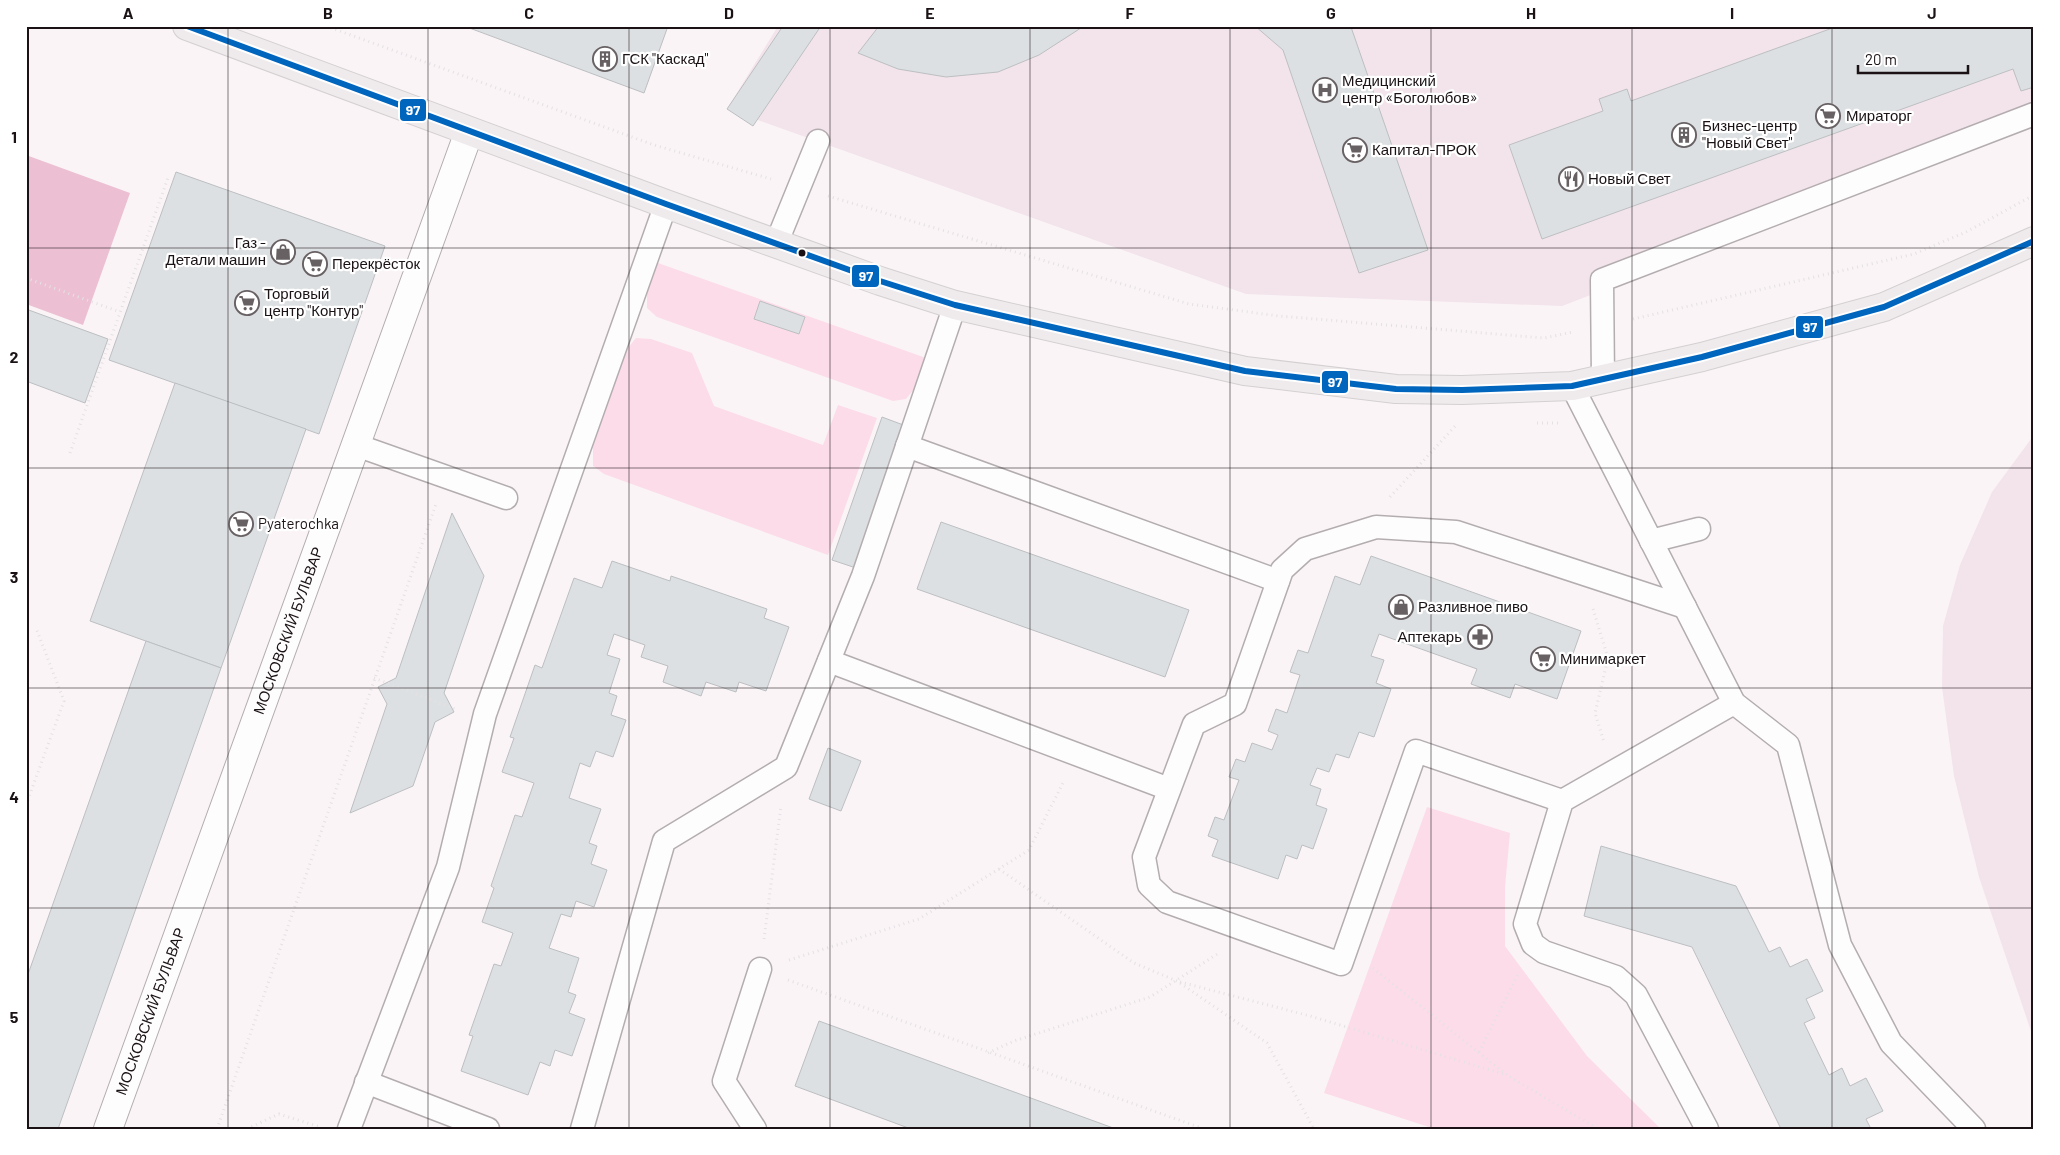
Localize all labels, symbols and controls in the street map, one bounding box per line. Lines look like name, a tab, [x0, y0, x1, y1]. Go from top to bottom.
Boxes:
text: A	[123, 3, 134, 22]
text: B	[323, 3, 333, 22]
text: C	[524, 3, 534, 22]
text: D	[724, 3, 734, 22]
text: E	[925, 3, 935, 22]
text: F	[1126, 3, 1135, 22]
text: G	[1326, 3, 1336, 22]
text: H	[1526, 3, 1536, 22]
text: I	[1730, 3, 1734, 22]
text: J	[1927, 3, 1937, 22]
scale bar	[1858, 42, 1968, 74]
building icon: ГСК "Каскад"	[592, 46, 618, 72]
place label: ГСК "Каскад"	[622, 49, 709, 67]
text: 20 m	[1865, 50, 1897, 68]
place label: Медицинский центр «Боголюбов»	[1342, 71, 1478, 106]
hospital icon: Медицинский центр «Боголюбов»	[1312, 77, 1338, 103]
line badge: 97	[399, 98, 427, 122]
text: 97	[406, 101, 420, 118]
supermarket icon: Мираторг	[1815, 103, 1841, 129]
place label: Мираторг	[1846, 106, 1913, 124]
place label: Бизнес-центр "Новый Свет"	[1702, 116, 1797, 151]
building icon: Бизнес-центр "Новый Свет"	[1671, 122, 1697, 148]
text: 1	[11, 127, 17, 146]
supermarket icon: Капитал-ПРОК	[1342, 137, 1368, 163]
place label: Капитал-ПРОК	[1372, 140, 1476, 158]
restaurant icon: Новый Свет	[1558, 166, 1584, 192]
place label: Новый Свет	[1588, 169, 1671, 187]
place label: Газ - Детали машин	[165, 233, 266, 268]
shop icon: Газ - Детали машин	[270, 239, 296, 265]
unlabelled marker	[797, 248, 807, 258]
supermarket icon: Перекрёсток	[302, 251, 328, 277]
place label: Перекрёсток	[332, 254, 421, 272]
line badge: 97	[851, 264, 880, 288]
text: 97	[859, 267, 873, 284]
place label: Торговый центр "Контур"	[264, 284, 363, 319]
supermarket icon: Торговый центр "Контур"	[234, 290, 260, 316]
line badge: 97	[1795, 315, 1824, 339]
text: 97	[1803, 318, 1817, 335]
text: 2	[10, 347, 19, 366]
line badge: 97	[1321, 370, 1349, 394]
text: 97	[1328, 373, 1342, 390]
supermarket icon: Pyaterochka	[228, 511, 254, 537]
place label: Pyaterochka	[258, 514, 339, 532]
street label: МОСКОВСКИЙ БУЛЬВАР	[249, 544, 326, 716]
text: 3	[10, 567, 18, 586]
shop icon: Разливное пиво	[1388, 594, 1414, 620]
place label: Разливное пиво	[1418, 597, 1528, 615]
pharmacy icon: Аптекарь	[1467, 624, 1493, 650]
place label: Аптекарь	[1397, 627, 1462, 645]
supermarket icon: Минимаркет	[1530, 646, 1556, 672]
place label: Минимаркет	[1560, 649, 1646, 667]
text: 4	[9, 787, 19, 806]
street label: МОСКОВСКИЙ БУЛЬВАР	[111, 925, 188, 1097]
text: 5	[10, 1007, 19, 1026]

